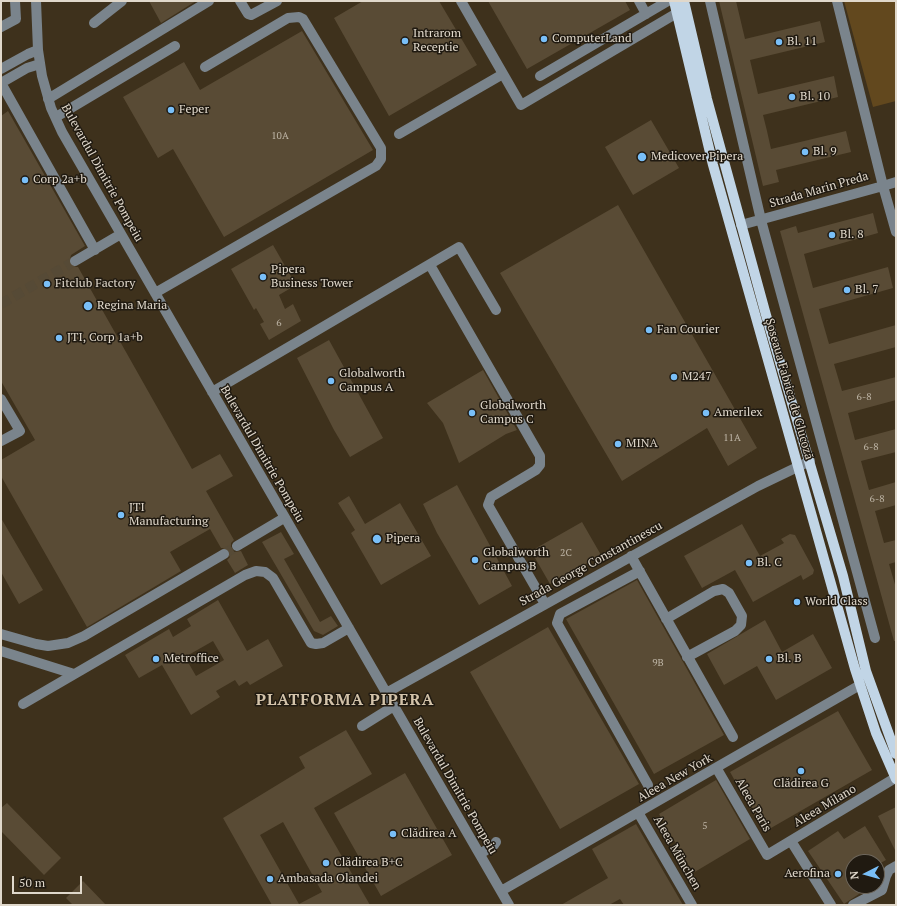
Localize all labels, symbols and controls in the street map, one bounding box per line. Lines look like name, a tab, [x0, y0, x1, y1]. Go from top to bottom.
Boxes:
place label: Intrarom Receptie	[413, 27, 461, 55]
place label: ComputerLand	[552, 32, 632, 46]
marker: ComputerLand	[539, 34, 549, 44]
place label: Bl. 11	[787, 35, 817, 49]
marker: Intrarom Receptie	[400, 36, 410, 46]
marker: Bl. 11	[774, 37, 784, 47]
place label: Bl. 10	[800, 90, 830, 104]
marker: Bl. 10	[787, 92, 797, 102]
street label: Bulevardul Dimitrie Pompeiu	[58, 102, 146, 244]
place label: Feper	[179, 103, 209, 117]
marker: Feper	[166, 105, 176, 115]
house number: 10A	[271, 130, 289, 142]
place label: Bl. 9	[813, 145, 837, 159]
marker: Bl. 9	[800, 147, 810, 157]
place label: Medicover Pipera	[651, 150, 743, 164]
marker: Medicover Pipera	[636, 151, 648, 163]
street label: Strada Marin Preda	[768, 169, 870, 211]
place label: Corp 2a+b	[33, 173, 87, 187]
marker: Corp 2a+b	[20, 175, 30, 185]
place label: Bl. 8	[840, 228, 864, 242]
marker: Bl. 8	[827, 230, 837, 240]
place label: Pipera Business Tower	[271, 263, 353, 291]
marker: Pipera Business Tower	[258, 272, 268, 282]
place label: Fitclub Factory	[55, 277, 135, 291]
marker: Fitclub Factory	[42, 279, 52, 289]
place label: Bl. 7	[855, 283, 879, 297]
marker: Bl. 7	[842, 285, 852, 295]
place label: Regina Maria	[97, 299, 167, 313]
marker: Regina Maria	[82, 300, 94, 312]
house number: 6	[276, 317, 282, 329]
street label: Șoseaua Fabrica de Glucoză	[762, 317, 816, 461]
place label: Fan Courier	[657, 323, 719, 337]
marker: Fan Courier	[644, 325, 654, 335]
place label: JTI, Corp 1a+b	[67, 331, 143, 345]
marker: JTI, Corp 1a+b	[54, 333, 64, 343]
place label: Globalworth Campus A	[339, 367, 405, 395]
place label: M247	[682, 370, 712, 384]
marker: M247	[669, 372, 679, 382]
marker: Globalworth Campus A	[326, 376, 336, 386]
street label: Bulevardul Dimitrie Pompeiu	[217, 383, 307, 525]
house number: 6-8	[857, 391, 871, 403]
place label: Globalworth Campus C	[480, 399, 546, 427]
place label: Amerilex	[714, 406, 762, 420]
marker: Globalworth Campus C	[467, 408, 477, 418]
marker: Amerilex	[701, 408, 711, 418]
house number: 11A	[723, 432, 741, 444]
place label: MINA	[626, 437, 658, 451]
marker: MINA	[613, 439, 623, 449]
house number: 6-8	[864, 441, 878, 453]
house number: 6-8	[870, 493, 884, 505]
place label: JTI Manufacturing	[129, 501, 208, 529]
marker: JTI Manufacturing	[116, 510, 126, 520]
street label: Strada George Constantinescu	[517, 519, 665, 609]
place label: Pipera	[386, 532, 420, 546]
marker: Pipera	[371, 533, 383, 545]
place label: Globalworth Campus B	[483, 546, 549, 574]
house number: 2C	[560, 547, 572, 559]
marker: Globalworth Campus B	[470, 555, 480, 565]
place label: Bl. C	[757, 556, 782, 570]
marker: Bl. C	[744, 558, 754, 568]
place label: World Class	[805, 595, 868, 609]
marker: World Class	[792, 597, 802, 607]
place label: Metroffice	[164, 652, 219, 666]
place label: Bl. B	[777, 652, 802, 666]
marker: Metroffice	[151, 654, 161, 664]
marker: Bl. B	[764, 654, 774, 664]
house number: 9B	[652, 657, 664, 669]
district label: PLATFORMA PIPERA	[256, 690, 434, 710]
street label: Bulevardul Dimitrie Pompeiu	[410, 715, 500, 857]
street label: Aleea New York	[635, 751, 715, 805]
marker: Clădirea G	[796, 766, 806, 776]
street label: Aleea Paris	[732, 776, 774, 834]
place label: Clădirea G	[773, 777, 829, 791]
street label: Aleea Milano	[791, 782, 859, 830]
street label: Aleea München	[650, 813, 704, 893]
house number: 5	[702, 820, 708, 832]
place label: Clădirea A	[401, 827, 456, 841]
marker: Clădirea A	[388, 829, 398, 839]
north arrow	[845, 854, 885, 894]
place label: Clădirea B+C	[334, 856, 403, 870]
marker: Clădirea B+C	[321, 858, 331, 868]
place label: Aerofina	[785, 867, 830, 881]
scale bar	[14, 868, 84, 894]
marker: Aerofina	[833, 869, 843, 879]
text: N	[847, 870, 861, 880]
place label: Ambasada Olandei	[278, 872, 378, 886]
marker: Ambasada Olandei	[265, 874, 275, 884]
text: 50 m	[19, 875, 45, 890]

